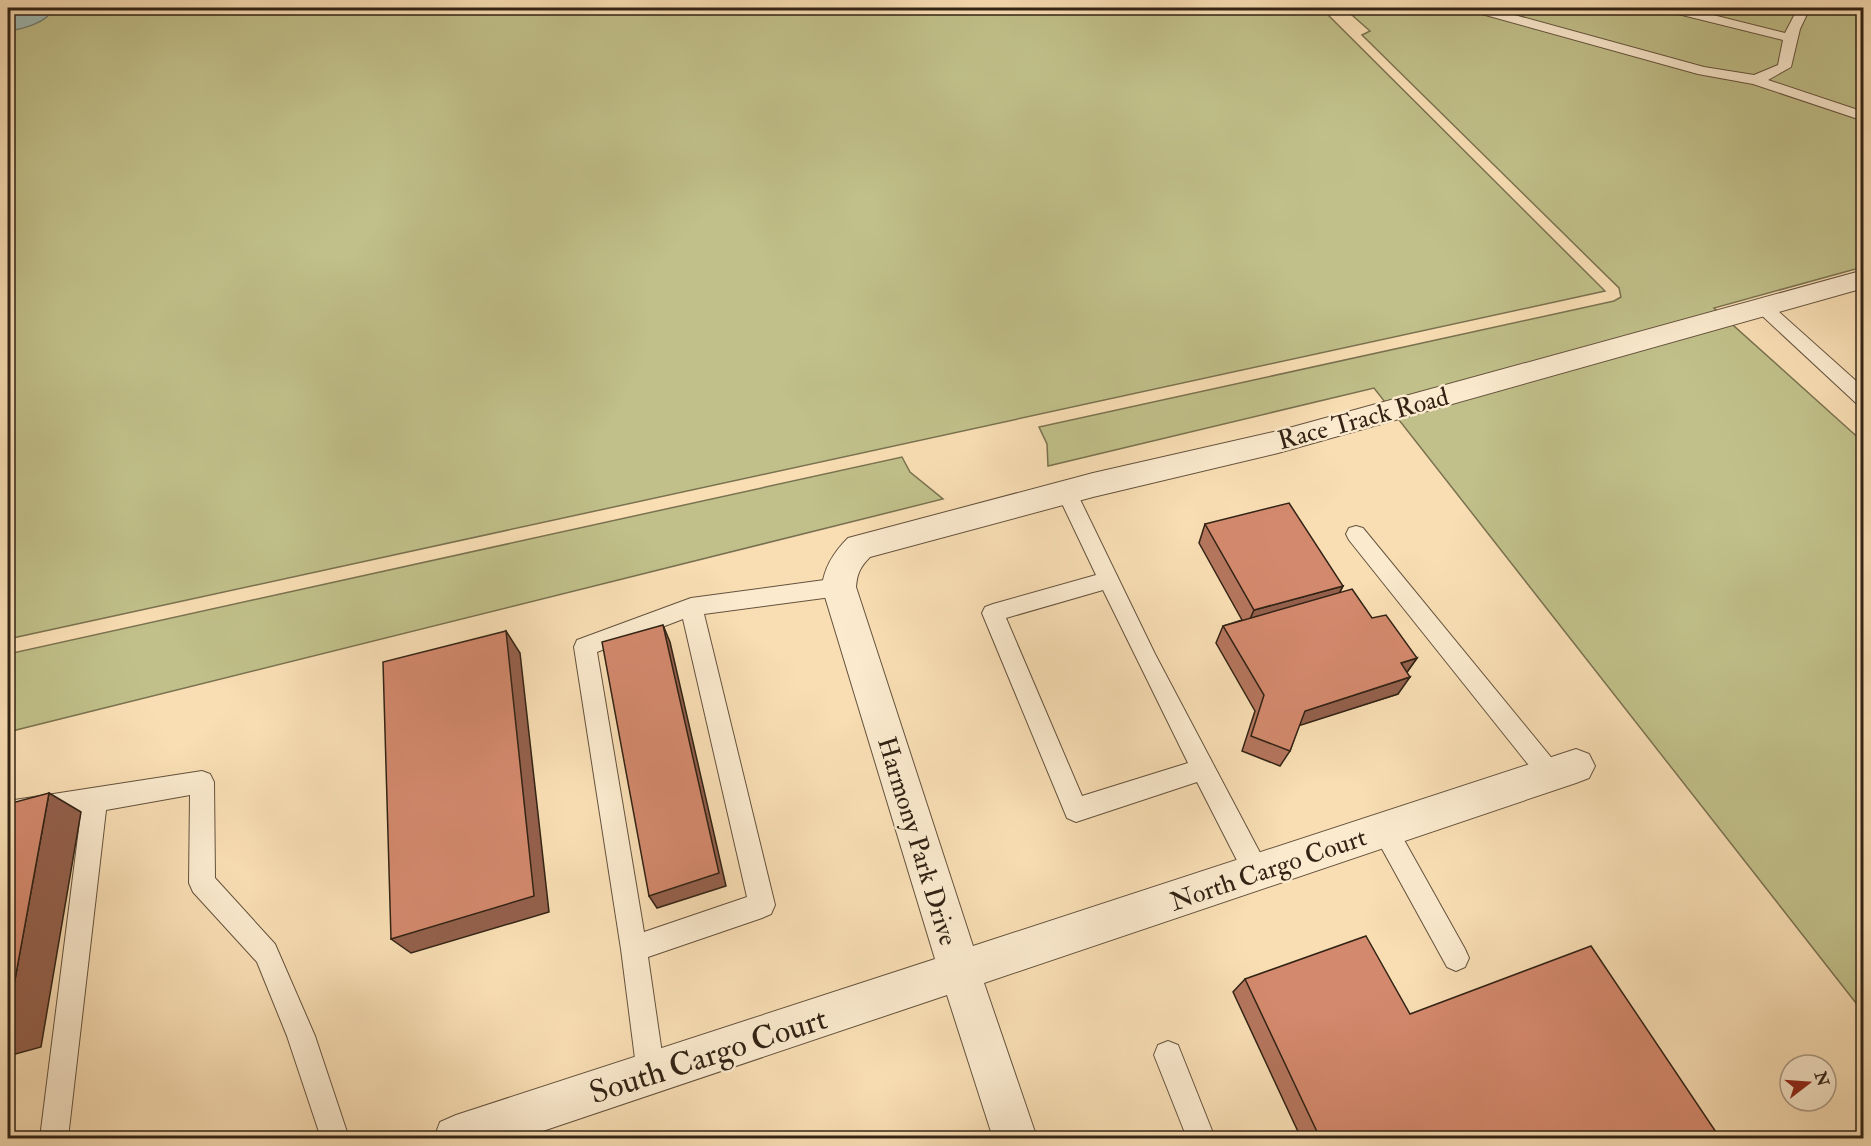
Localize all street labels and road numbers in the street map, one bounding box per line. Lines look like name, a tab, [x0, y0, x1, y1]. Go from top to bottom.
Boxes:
street label: Race Track Road	[1274, 381, 1452, 457]
street label: Harmony Park Drive	[870, 733, 964, 950]
street label: North Cargo Court	[1166, 821, 1371, 919]
street label: South Cargo Court	[584, 999, 832, 1113]

